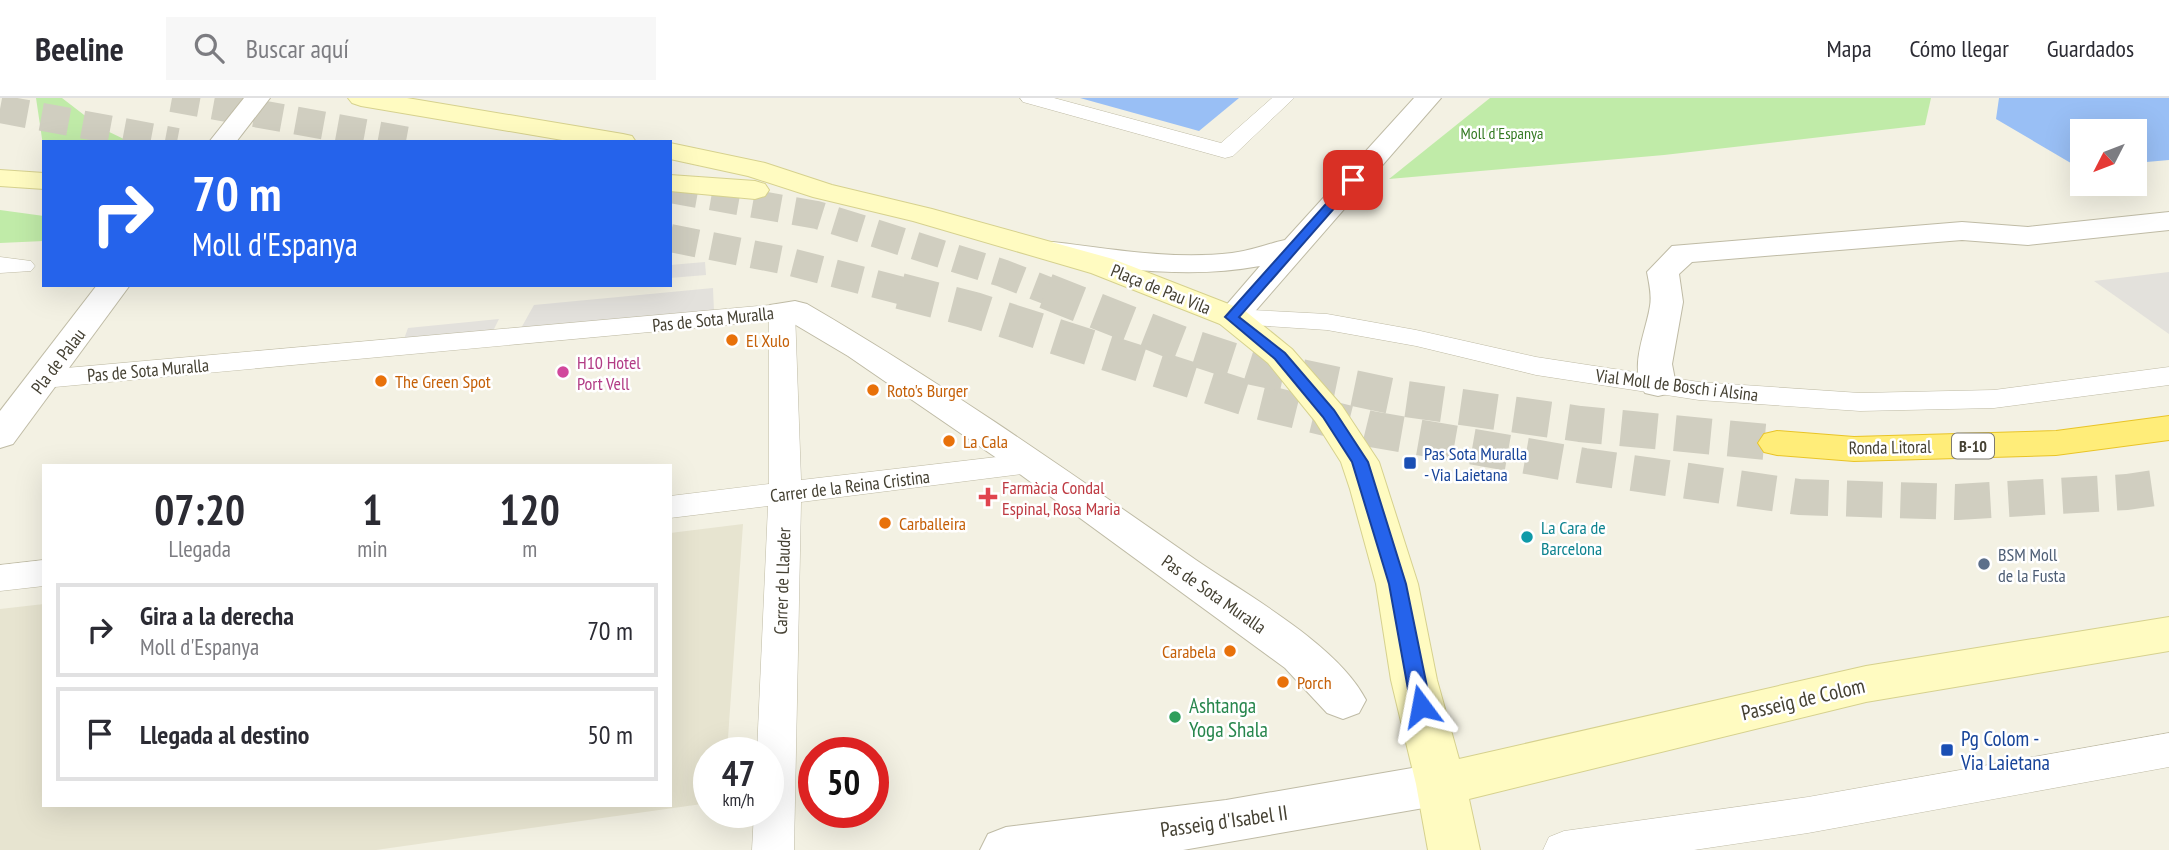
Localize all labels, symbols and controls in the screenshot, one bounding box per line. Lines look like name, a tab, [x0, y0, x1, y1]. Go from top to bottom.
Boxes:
search box	[166, 17, 656, 80]
text: Beeline	[35, 27, 124, 70]
icon: search	[190, 29, 228, 67]
text: Buscar aquí	[246, 32, 349, 65]
text: Mapa	[1827, 33, 1872, 64]
text: Cómo llegar	[1910, 33, 2009, 64]
text: Guardados	[2047, 33, 2134, 64]
north arrow	[2070, 119, 2147, 196]
map controls	[2070, 119, 2147, 196]
park label: Moll d'Espanya	[1461, 123, 1543, 143]
pin	[1323, 150, 1383, 210]
text: 70 m	[192, 161, 281, 225]
icon: arrive	[1334, 161, 1372, 199]
icon: right	[77, 168, 168, 259]
text: Moll d'Espanya	[192, 223, 358, 265]
street label: Plaça de Pau Vila	[1108, 259, 1214, 319]
street label: Pas de Sota Muralla	[651, 301, 775, 337]
street label: Pla de Palau	[26, 324, 90, 398]
place label: El Xulo	[746, 329, 790, 352]
marker: El Xulo	[724, 332, 740, 348]
place label: H10 Hotel Port Vell	[577, 351, 641, 395]
street label: Pas de Sota Muralla	[86, 353, 210, 387]
marker: H10 Hotel Port Vell	[555, 364, 571, 380]
street label: Vial Moll de Bosch i Alsina	[1593, 364, 1760, 406]
place label: The Green Spot	[395, 370, 491, 393]
marker: The Green Spot	[373, 373, 389, 389]
place label: Roto's Burger	[887, 379, 968, 402]
marker: Roto's Burger	[865, 382, 881, 398]
place label: La Cala	[963, 430, 1008, 453]
marker: La Cala	[941, 433, 957, 449]
road number: B-10	[1952, 434, 1994, 458]
street label: Ronda Litoral	[1848, 435, 1932, 459]
place label: Pas Sota Muralla - Via Laietana	[1424, 442, 1527, 486]
marker: Pas Sota Muralla - Via Laietana	[1402, 455, 1418, 471]
street label: Carrer de la Reina Cristina	[769, 465, 931, 507]
place label: Farmàcia Condal Espinal, Rosa Maria	[1002, 476, 1120, 520]
text: 07:20	[154, 482, 245, 537]
text: 1	[362, 482, 382, 537]
text: 120	[500, 482, 560, 537]
marker: Farmàcia Condal Espinal, Rosa Maria	[980, 489, 996, 505]
place label: Carballeira	[899, 512, 966, 535]
marker: Carballeira	[877, 515, 893, 531]
place label: La Cara de Barcelona	[1541, 516, 1606, 560]
street label: Carrer de Llauder	[769, 527, 795, 635]
marker: La Cara de Barcelona	[1519, 529, 1535, 545]
text: Llegada	[168, 534, 231, 563]
text: min	[357, 534, 387, 563]
text: m	[522, 534, 537, 563]
place label: BSM Moll de la Fusta	[1998, 543, 2066, 587]
street label: Pas de Sota Muralla	[1157, 550, 1271, 638]
marker: BSM Moll de la Fusta	[1976, 556, 1992, 572]
text: Gira a la derecha	[140, 599, 294, 632]
icon: right	[81, 611, 119, 649]
text: 70 m	[587, 614, 633, 647]
text: Moll d'Espanya	[140, 632, 259, 661]
place label: Carabela	[1162, 640, 1216, 663]
marker: Carabela	[1222, 643, 1238, 659]
position arrow	[1384, 669, 1458, 743]
place label: Porch	[1297, 671, 1332, 694]
street label: Passeig de Colom	[1738, 672, 1868, 726]
marker: Porch	[1275, 674, 1291, 690]
place label: Ashtanga Yoga Shala	[1189, 692, 1268, 743]
marker: Ashtanga Yoga Shala	[1167, 709, 1183, 725]
icon: arrive	[81, 715, 119, 753]
text: Llegada al destino	[140, 718, 309, 751]
text: 50 m	[587, 718, 633, 751]
place label: Pg Colom - Via Laietana	[1960, 725, 2050, 776]
speed limit sign: 50	[798, 737, 889, 828]
marker: Pg Colom - Via Laietana	[1939, 742, 1955, 758]
text: 47	[722, 750, 755, 796]
text: km/h	[723, 788, 754, 811]
street label: Passeig d'Isabel II	[1159, 799, 1289, 843]

